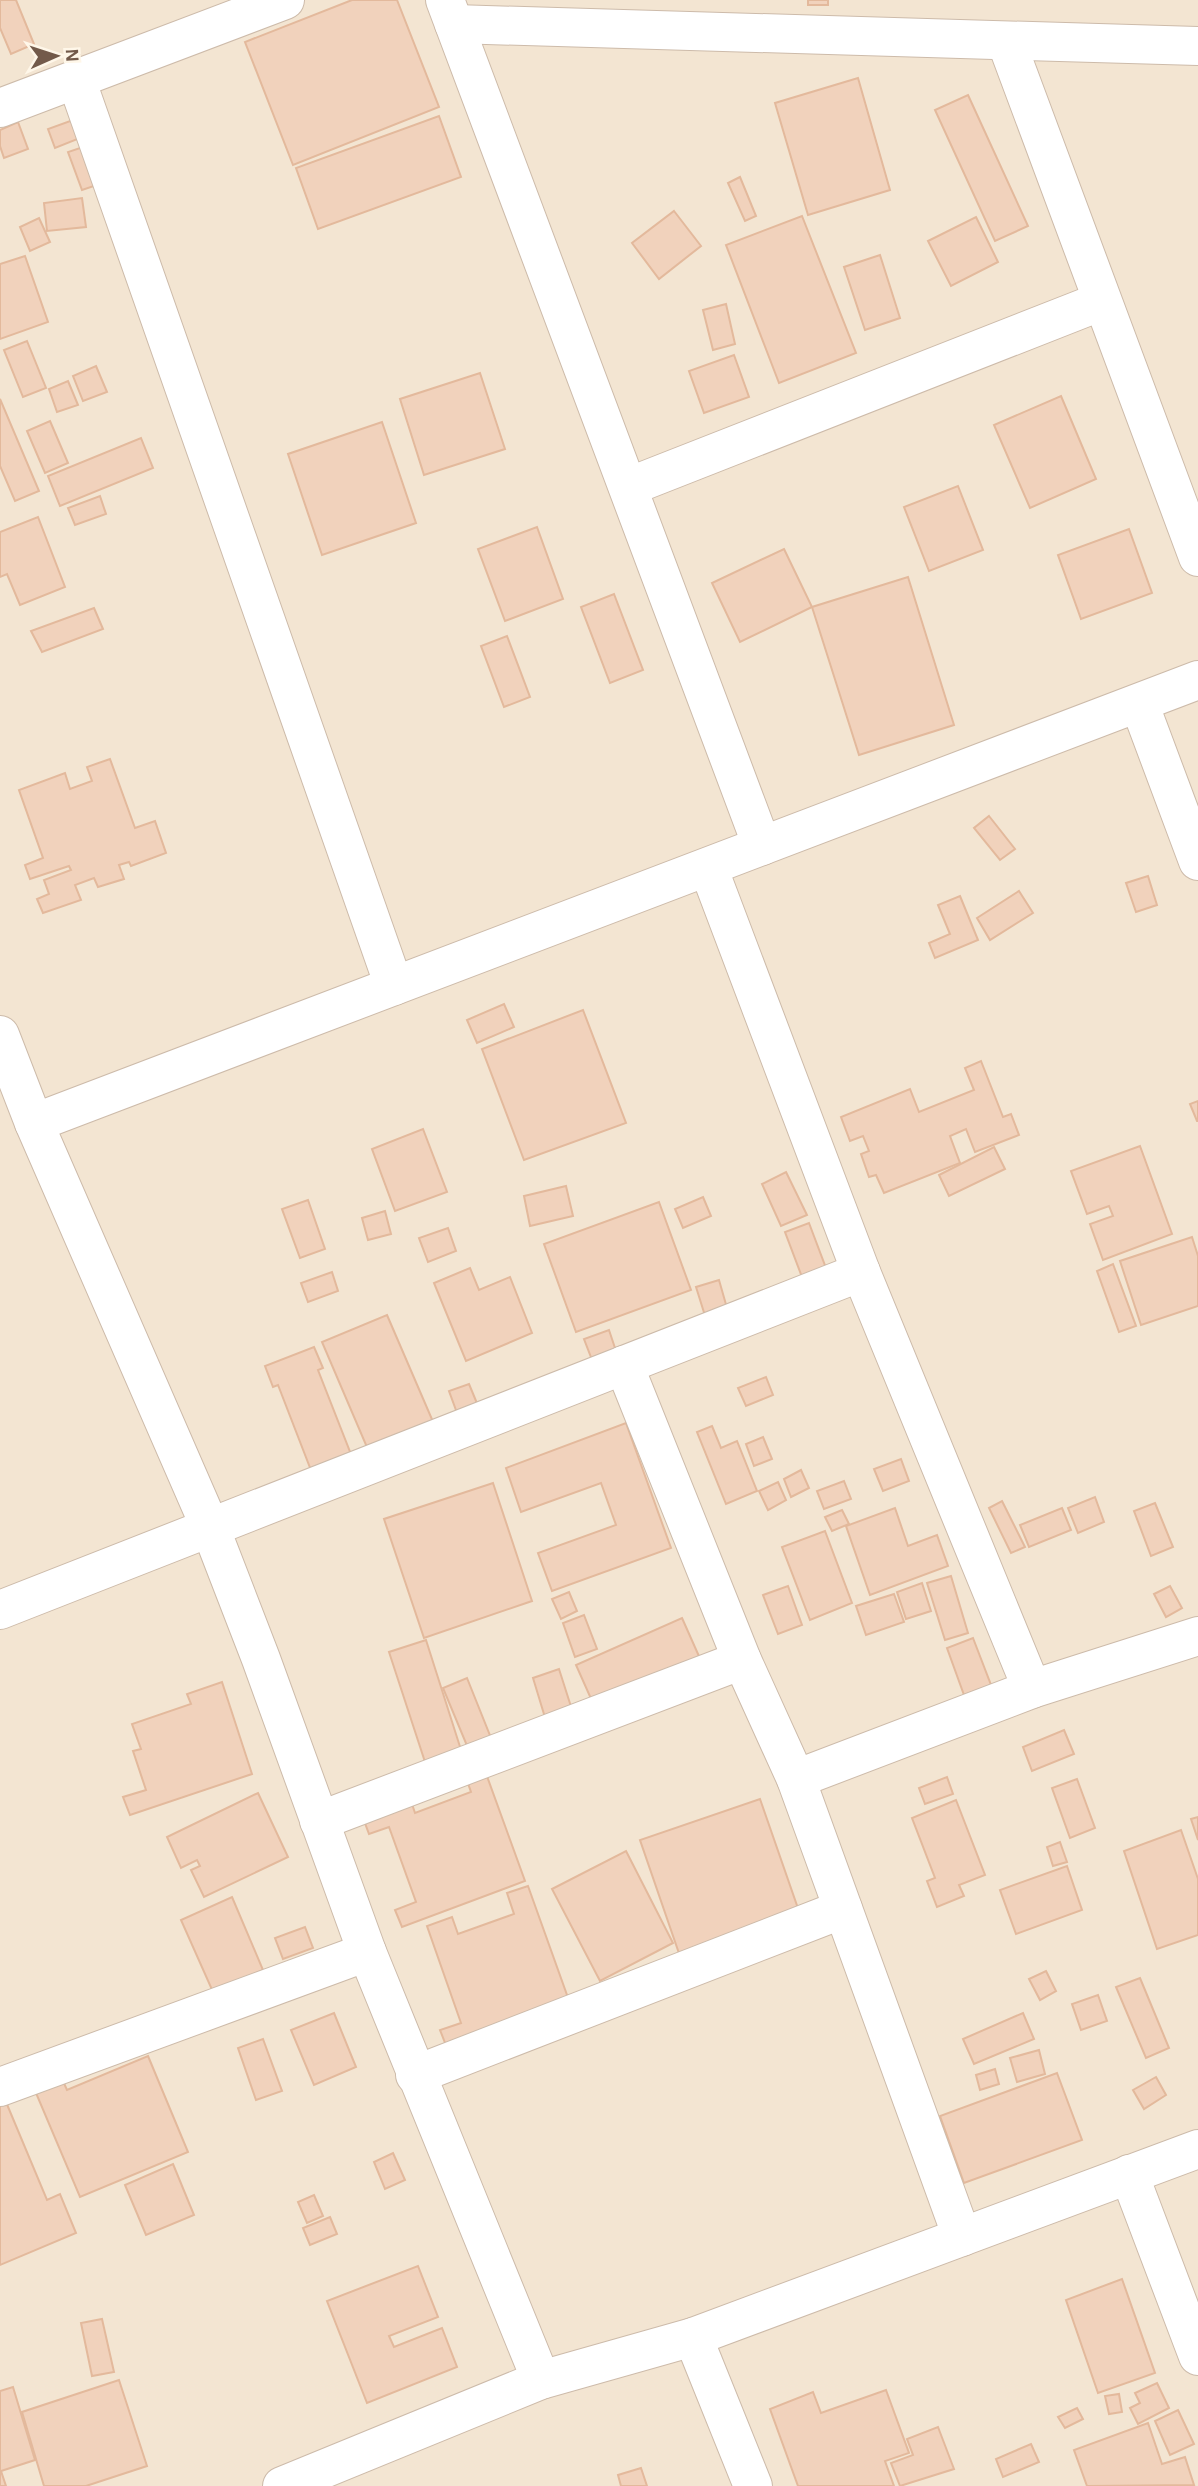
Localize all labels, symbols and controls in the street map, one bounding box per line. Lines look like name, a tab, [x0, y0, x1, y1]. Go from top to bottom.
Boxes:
north arrow	[21, 21, 91, 91]
text: N	[62, 48, 81, 62]

